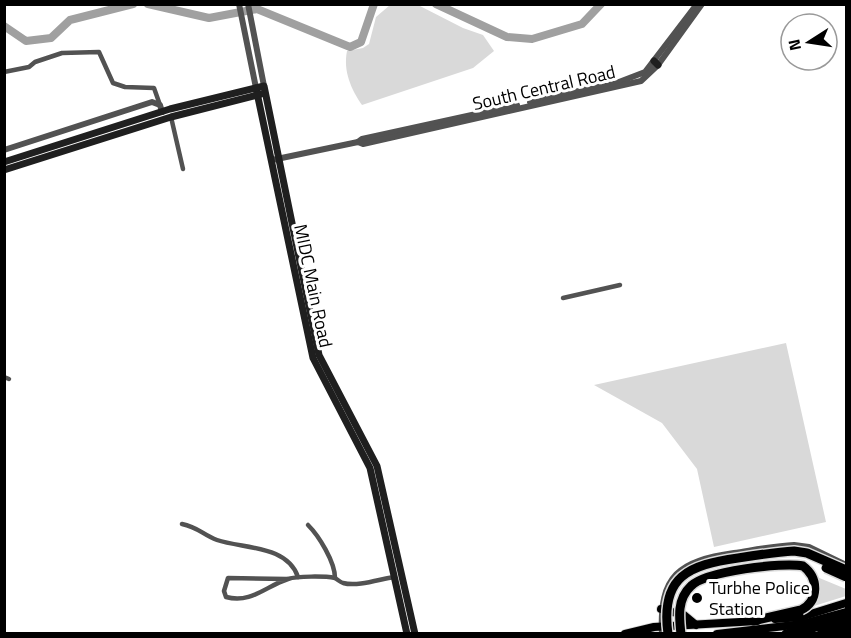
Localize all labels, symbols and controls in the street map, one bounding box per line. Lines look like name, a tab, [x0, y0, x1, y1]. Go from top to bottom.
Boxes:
north arrow	[779, 12, 839, 72]
text: N	[781, 37, 807, 53]
street label: South Central Road	[470, 58, 618, 117]
street label: MIDC Main Road	[287, 222, 340, 350]
place label: Turbhe Police Station	[709, 574, 810, 622]
marker: Turbhe Police Station	[690, 591, 704, 605]

